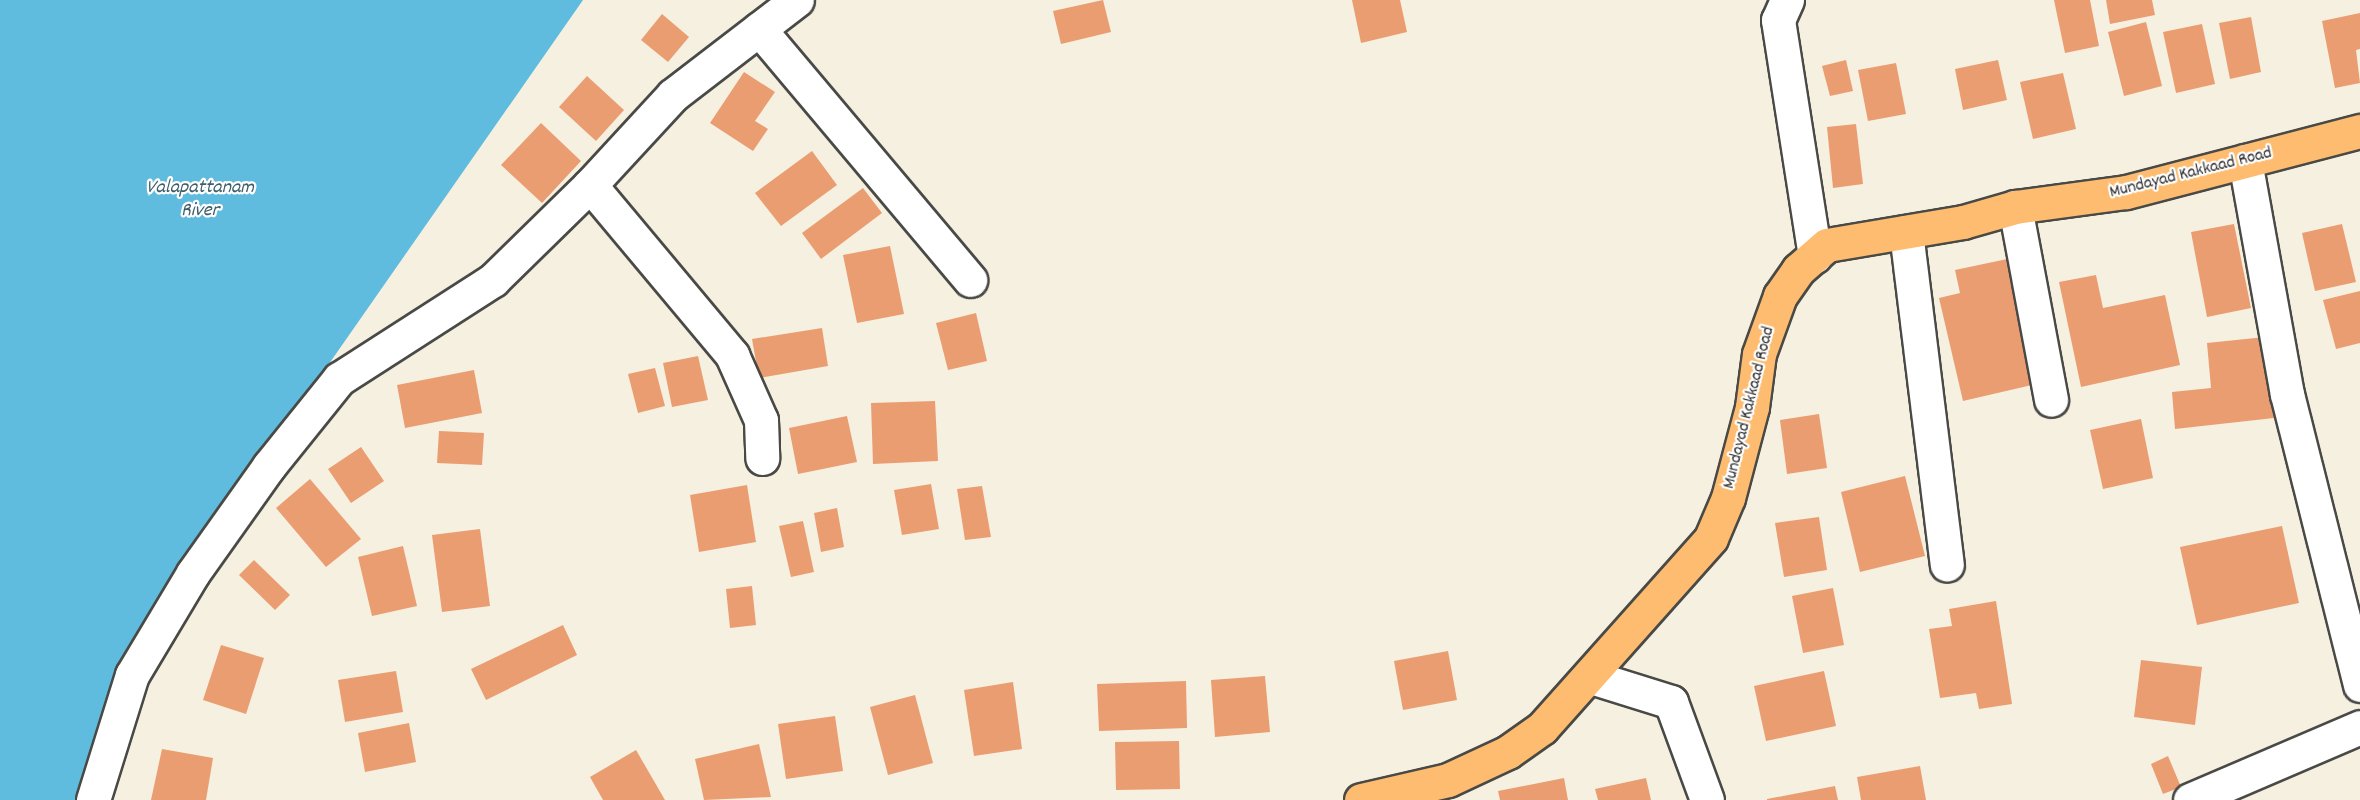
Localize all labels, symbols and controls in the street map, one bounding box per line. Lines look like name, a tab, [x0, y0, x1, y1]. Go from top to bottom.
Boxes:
street label: Mundayad Kakkaad Road	[2108, 143, 2274, 205]
water label: Valapattanam River	[146, 176, 254, 223]
street label: Mundayad Kakkaad Road	[1719, 325, 1781, 491]

